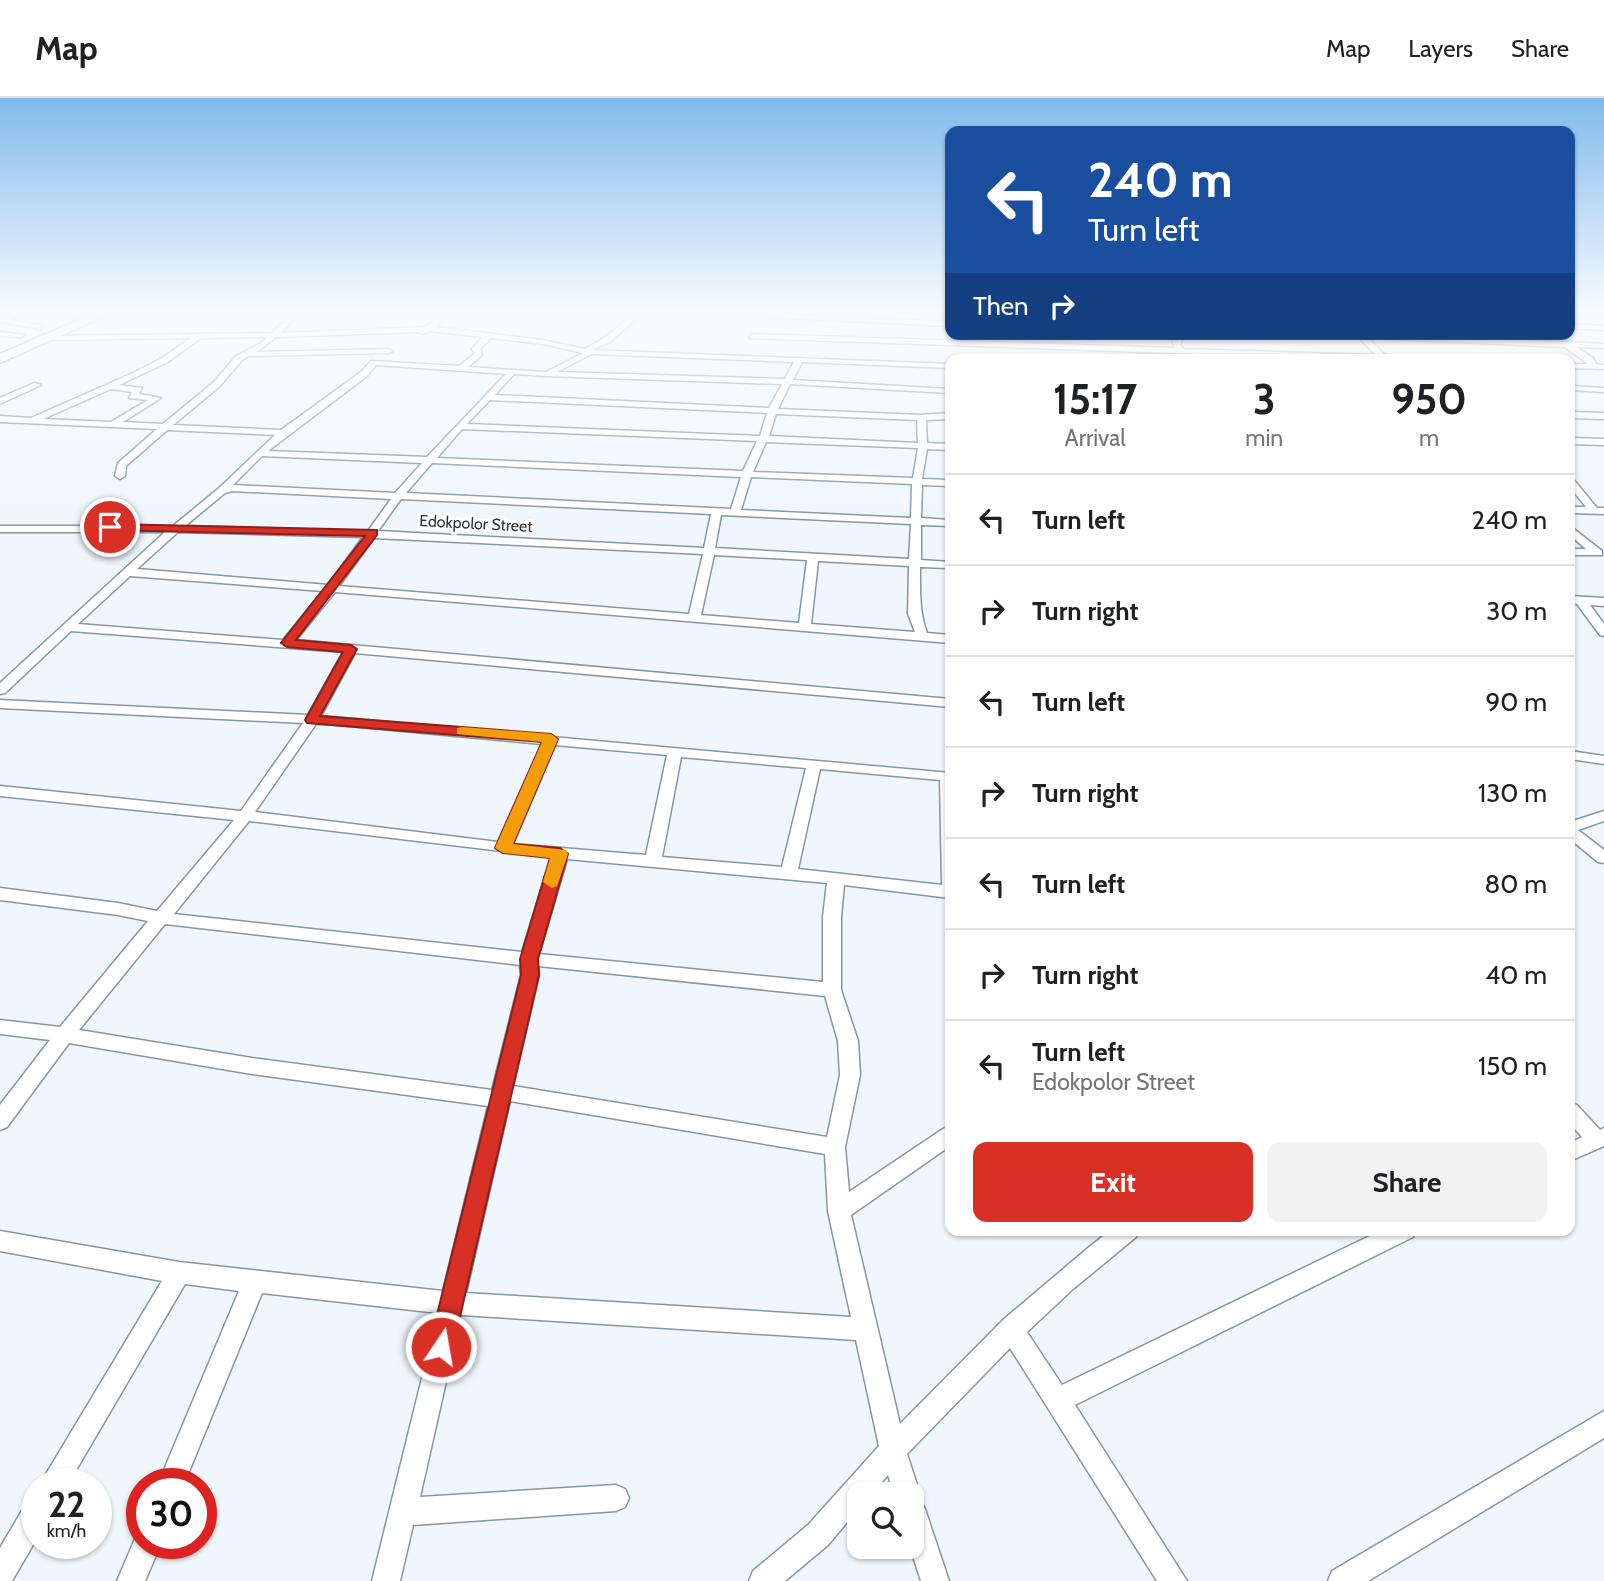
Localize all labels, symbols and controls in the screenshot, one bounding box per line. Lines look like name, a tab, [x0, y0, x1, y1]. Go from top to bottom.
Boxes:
text: Map	[35, 28, 98, 68]
text: Map	[1326, 34, 1370, 63]
text: Layers	[1408, 34, 1473, 63]
text: Share	[1511, 34, 1569, 63]
text: 240 m	[1088, 150, 1233, 209]
icon: left	[973, 154, 1064, 245]
text: Turn left	[1088, 210, 1199, 249]
icon: right	[1043, 287, 1081, 325]
text: Then	[973, 290, 1029, 322]
text: 15:17	[1053, 373, 1137, 425]
text: 3	[1253, 373, 1276, 425]
text: 950	[1391, 373, 1467, 425]
text: Arrival	[1065, 424, 1126, 452]
text: min	[1245, 424, 1283, 452]
text: m	[1419, 424, 1439, 452]
pin	[80, 497, 140, 557]
icon: left	[973, 501, 1011, 539]
text: Turn left	[1032, 504, 1125, 536]
text: 240 m	[1472, 504, 1547, 536]
icon: arrive	[91, 508, 129, 546]
street label: Edokpolor Street	[419, 511, 534, 536]
icon: right	[973, 592, 1011, 630]
text: Turn right	[1032, 595, 1138, 627]
text: 30 m	[1486, 595, 1547, 627]
icon: left	[973, 683, 1011, 721]
text: Turn left	[1032, 686, 1125, 718]
text: 90 m	[1485, 686, 1547, 718]
icon: right	[973, 774, 1011, 812]
text: Turn right	[1032, 777, 1138, 809]
text: 130 m	[1478, 777, 1547, 809]
icon: left	[973, 865, 1011, 903]
text: Turn left	[1032, 868, 1125, 900]
text: 80 m	[1484, 868, 1547, 900]
icon: right	[973, 956, 1011, 994]
text: Turn right	[1032, 959, 1138, 991]
text: 40 m	[1485, 959, 1547, 991]
text: Turn left	[1032, 1036, 1125, 1068]
icon: left	[973, 1047, 1011, 1085]
text: 150 m	[1478, 1050, 1547, 1082]
text: Edokpolor Street	[1032, 1068, 1195, 1096]
button: Exit	[973, 1142, 1253, 1222]
button: Share	[1267, 1142, 1547, 1222]
position arrow	[404, 1310, 478, 1384]
speed limit sign: 30	[126, 1468, 217, 1559]
map controls	[847, 1482, 924, 1559]
button: search	[847, 1482, 924, 1559]
text: 22	[48, 1483, 85, 1526]
text: km/h	[47, 1520, 86, 1542]

